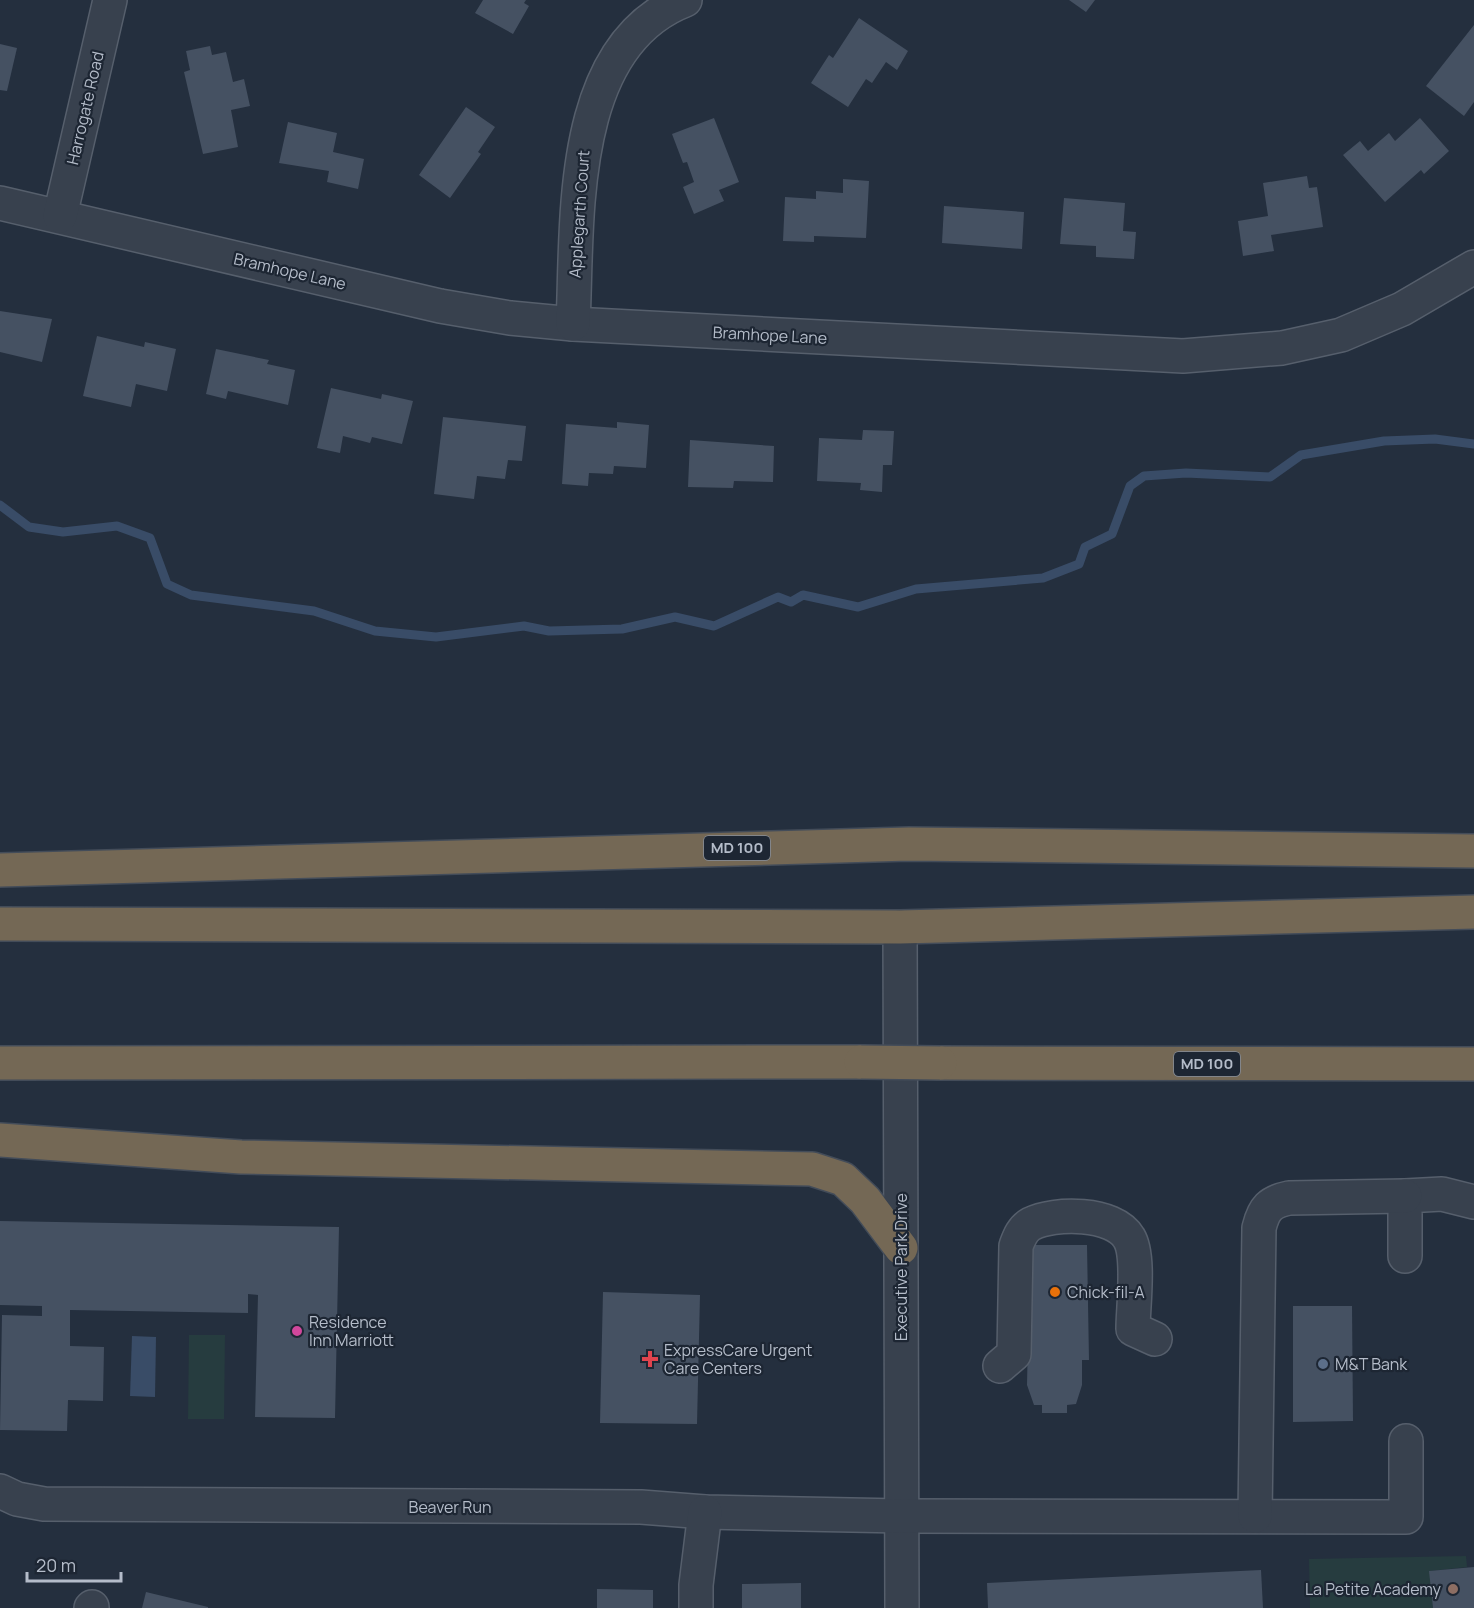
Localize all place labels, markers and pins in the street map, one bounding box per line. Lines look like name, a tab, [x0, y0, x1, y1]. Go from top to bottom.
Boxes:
place label: Chick-fil-A	[1067, 1281, 1145, 1303]
marker: Chick-fil-A	[1048, 1285, 1062, 1299]
place label: Residence Inn Marriott	[309, 1311, 394, 1351]
marker: Residence Inn Marriott	[290, 1324, 304, 1338]
place label: ExpressCare Urgent Care Centers	[664, 1339, 812, 1379]
marker: ExpressCare Urgent Care Centers	[641, 1350, 659, 1368]
place label: M&T Bank	[1335, 1353, 1408, 1375]
marker: M&T Bank	[1316, 1357, 1330, 1371]
place label: La Petite Academy	[1305, 1578, 1442, 1600]
marker: La Petite Academy	[1446, 1582, 1460, 1596]

